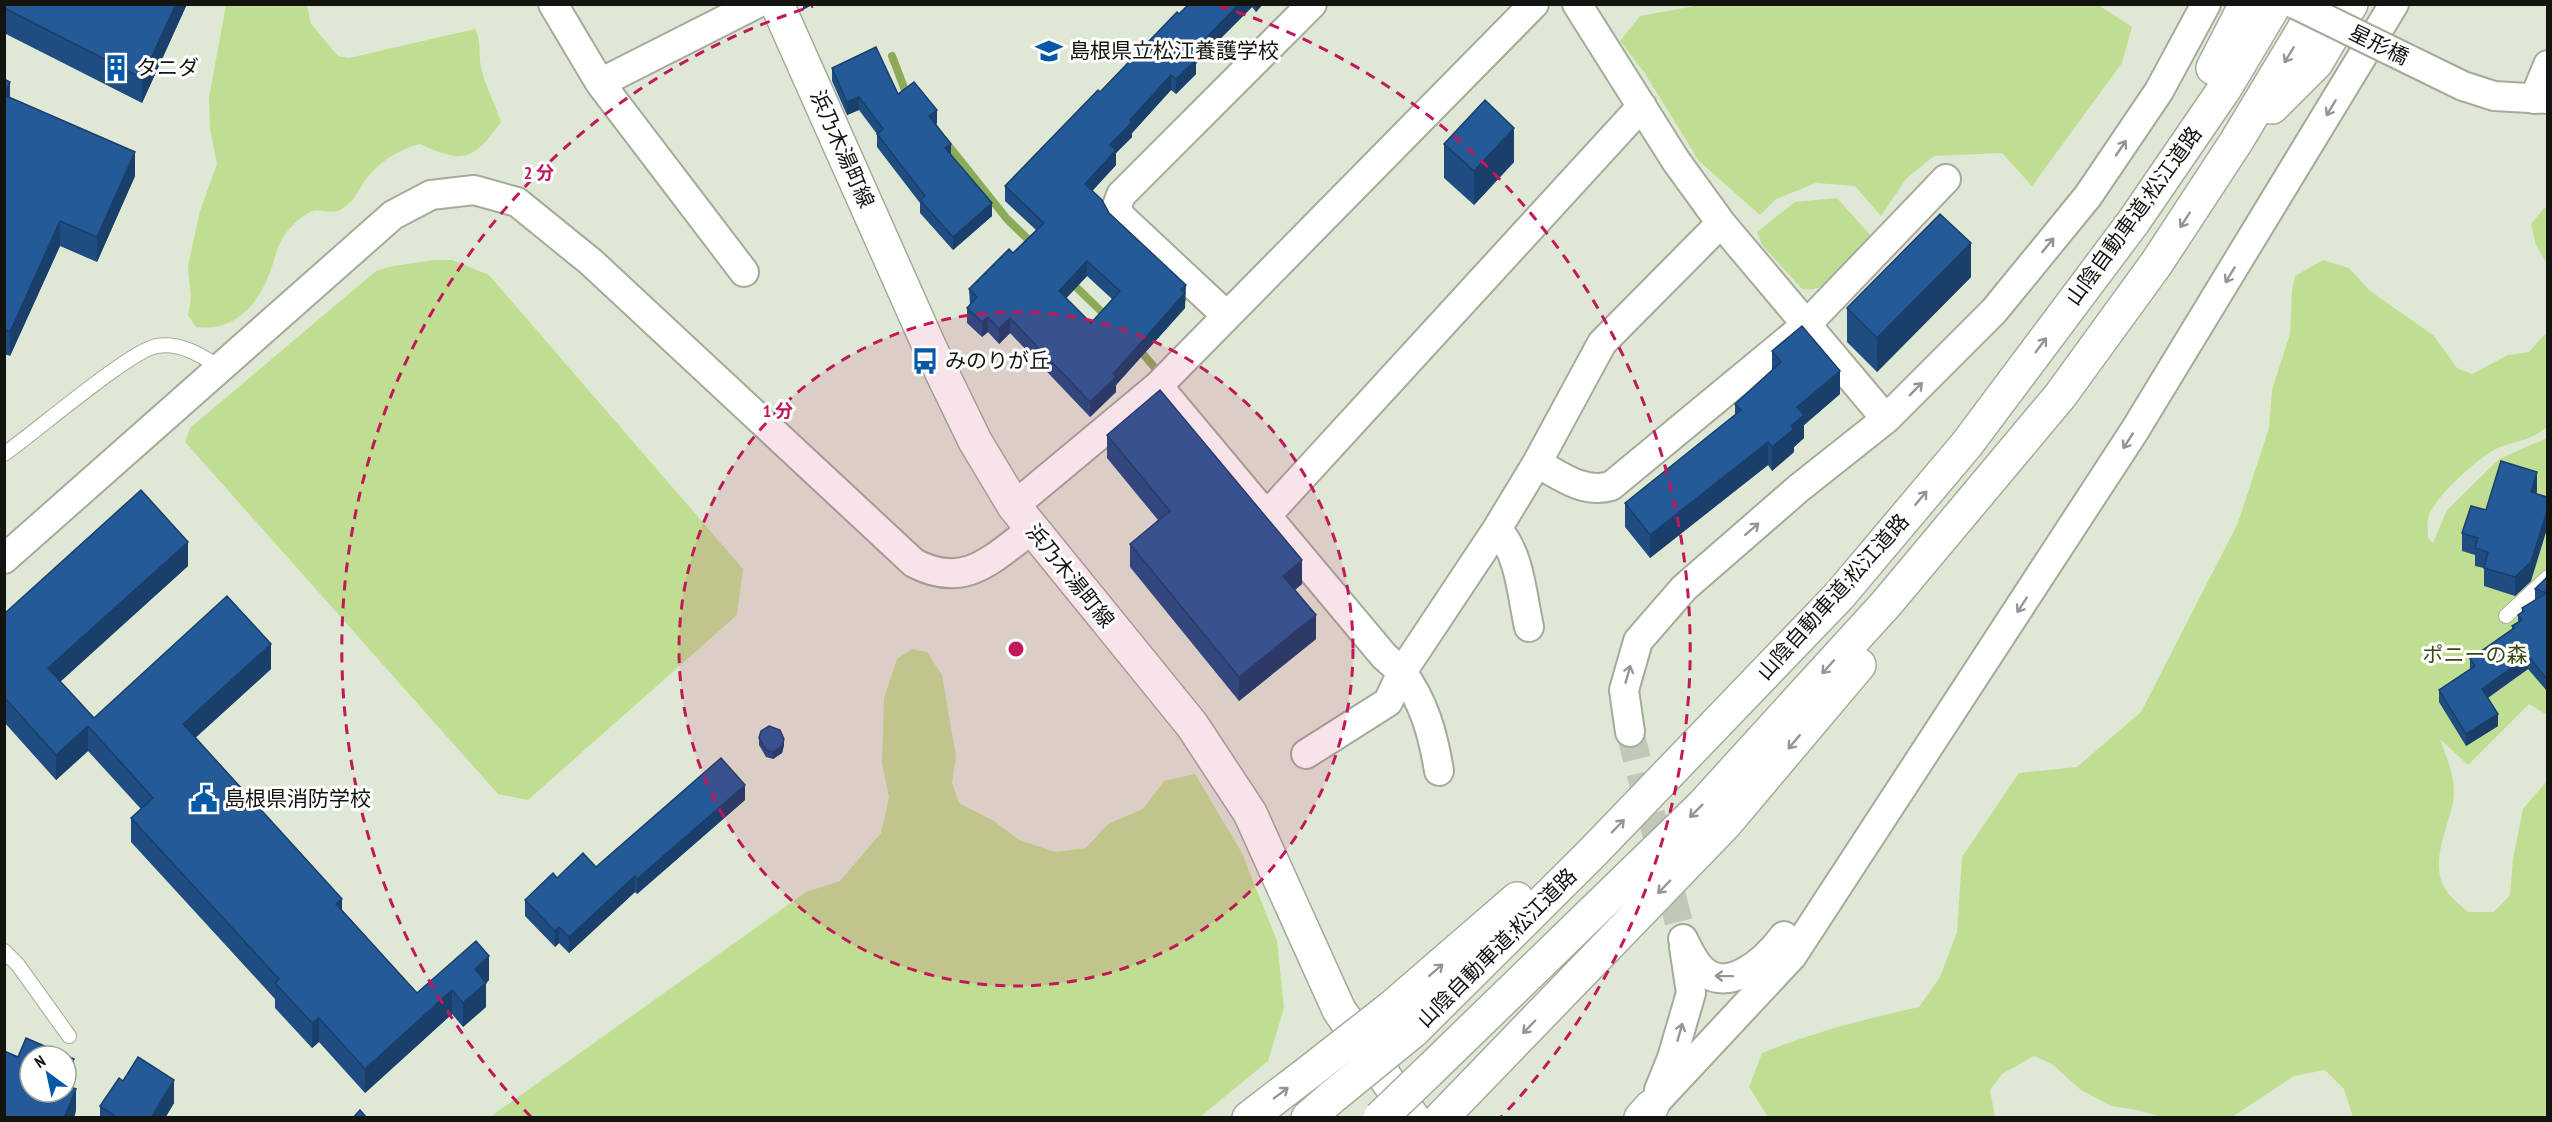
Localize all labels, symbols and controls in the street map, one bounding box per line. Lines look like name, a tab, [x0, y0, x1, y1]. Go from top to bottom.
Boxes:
street label: 星形橋	[2345, 19, 2413, 70]
school or university icon: 島根県立松江養護学校	[1034, 36, 1064, 66]
place label: 島根県立松江養護学校	[1069, 37, 1279, 64]
one-way arrow	[2282, 46, 2294, 63]
building icon: タニダ	[101, 53, 131, 83]
place label: タニダ	[136, 54, 199, 81]
street label: 浜乃木湯町線	[804, 86, 880, 212]
one-way arrow	[2325, 99, 2337, 116]
street label: 山陰自動車道;松江道路	[2060, 121, 2208, 310]
one-way arrow	[2115, 140, 2127, 156]
text: 2 分	[524, 161, 554, 184]
one-way arrow	[2179, 211, 2191, 228]
one-way arrow	[2041, 238, 2055, 253]
one-way arrow	[2223, 266, 2235, 283]
one-way arrow	[2035, 337, 2048, 353]
bus stop icon: みのりが丘	[910, 346, 940, 376]
place label: みのりが丘	[945, 347, 1050, 374]
one-way arrow	[1909, 382, 1924, 397]
text: 1 分	[763, 399, 793, 422]
one-way arrow	[2122, 433, 2135, 450]
one-way arrow	[1914, 491, 1928, 506]
street label: 山陰自動車道;松江道路	[1751, 508, 1914, 685]
street label: 浜乃木湯町線	[1020, 518, 1121, 633]
one-way arrow	[1744, 522, 1759, 536]
one-way arrow	[2015, 596, 2028, 613]
centre of rings	[1006, 639, 1026, 659]
park label: ポニーの森	[2423, 641, 2528, 668]
one-way arrow	[1821, 659, 1835, 674]
one-way arrow	[1623, 665, 1634, 684]
one-way arrow	[1788, 734, 1801, 750]
public building icon: 島根県消防学校	[189, 784, 219, 814]
place label: 島根県消防学校	[224, 785, 371, 812]
one-way arrow	[1689, 804, 1704, 818]
one-way arrow	[1611, 819, 1625, 834]
street label: 山陰自動車道;松江道路	[1411, 862, 1582, 1033]
one-way arrow	[1657, 880, 1672, 895]
one-way arrow	[1428, 963, 1443, 977]
one-way arrow	[1714, 970, 1734, 982]
one-way arrow	[1521, 1020, 1536, 1035]
one-way arrow	[1675, 1022, 1686, 1041]
north arrow	[18, 1044, 78, 1104]
text: N	[31, 1051, 49, 1072]
one-way arrow	[1273, 1087, 1289, 1100]

